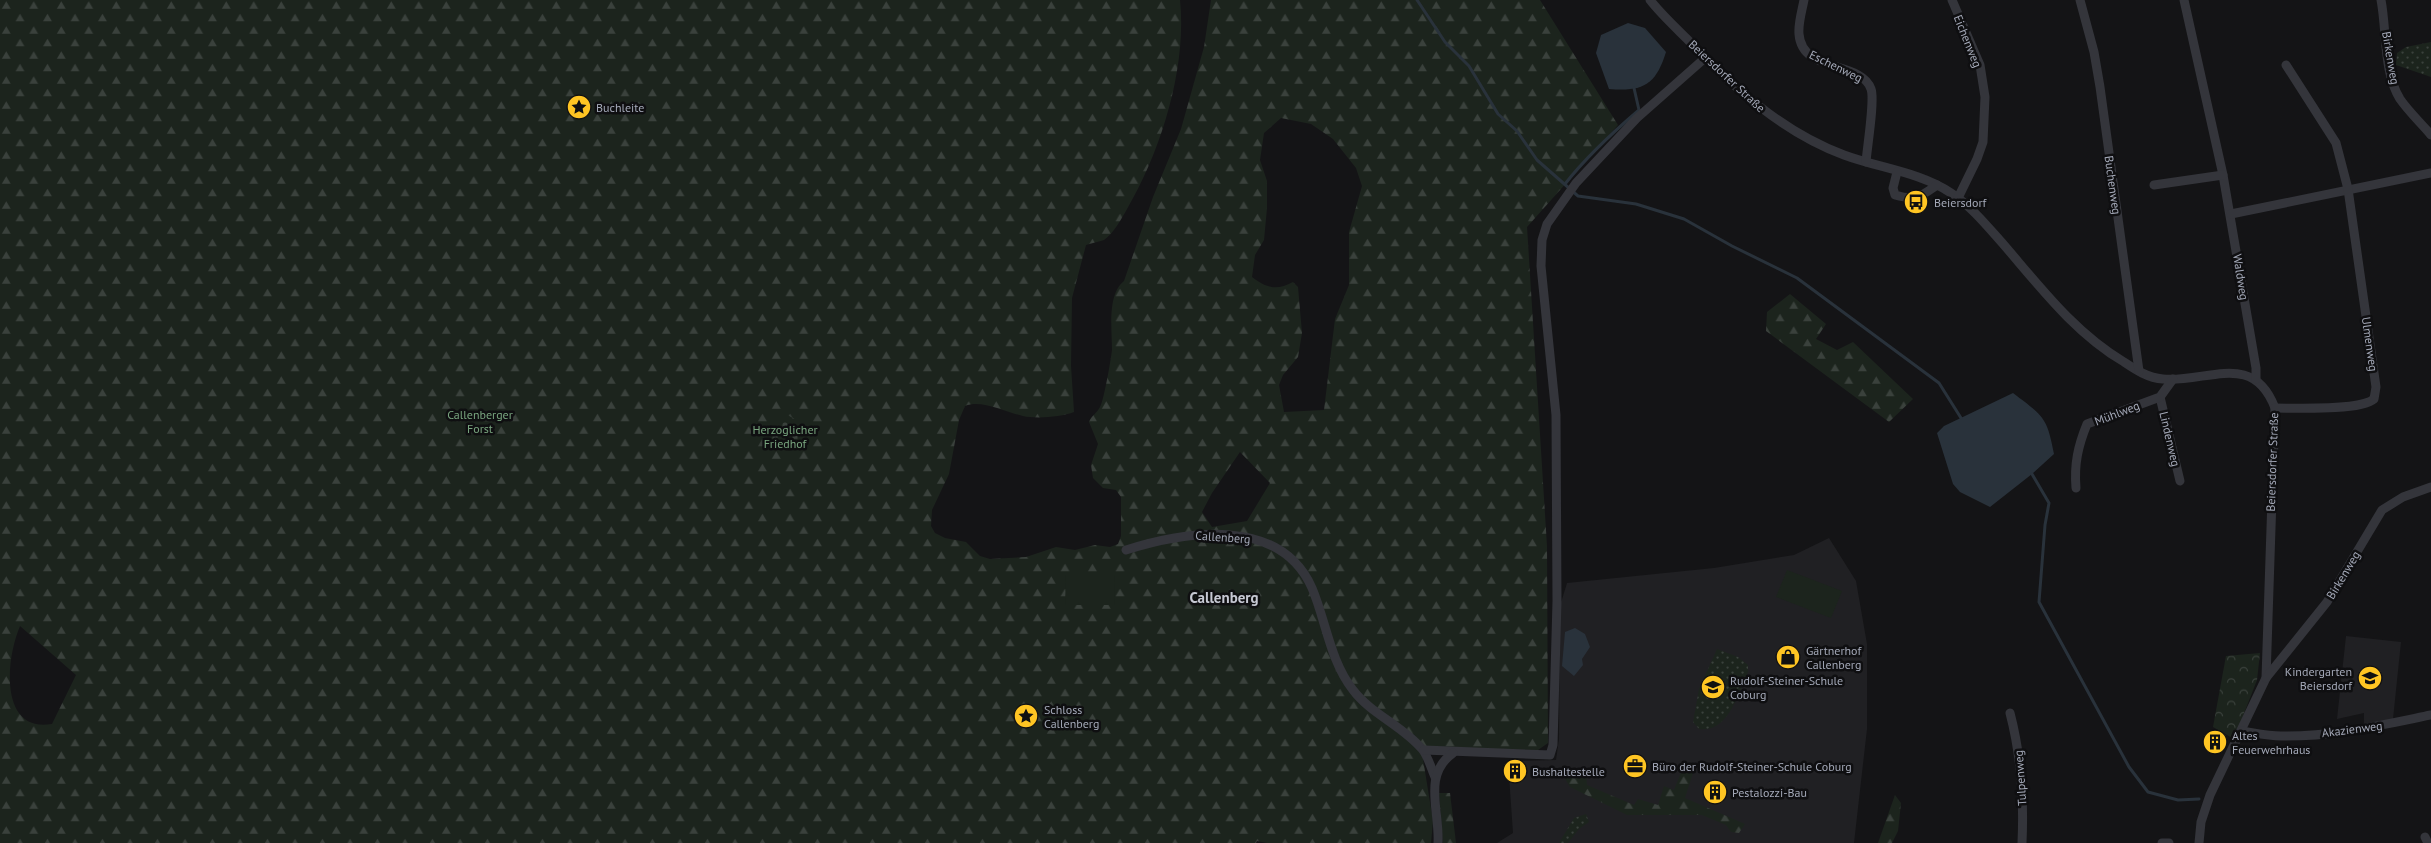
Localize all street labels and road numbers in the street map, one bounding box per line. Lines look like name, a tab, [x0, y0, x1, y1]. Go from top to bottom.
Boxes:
street label: Eichenweg	[1951, 13, 1985, 69]
street label: Birkenweg	[2379, 30, 2403, 86]
street label: Beiersdorfer Straße	[1686, 37, 1768, 115]
street label: Eschenweg	[1807, 47, 1865, 85]
street label: Buchenweg	[2101, 155, 2125, 215]
street label: Waldweg	[2230, 253, 2252, 301]
street label: Ulmenweg	[2359, 316, 2381, 372]
street label: Mühlweg	[2092, 398, 2142, 428]
street label: Lindenweg	[2156, 410, 2184, 468]
street label: Beiersdorfer Straße	[2263, 412, 2281, 512]
street label: Callenberg	[1195, 528, 1251, 546]
street label: Birkenweg	[2323, 548, 2363, 602]
street label: Akazienweg	[2321, 718, 2383, 740]
street label: Tulpenweg	[2011, 750, 2029, 806]

